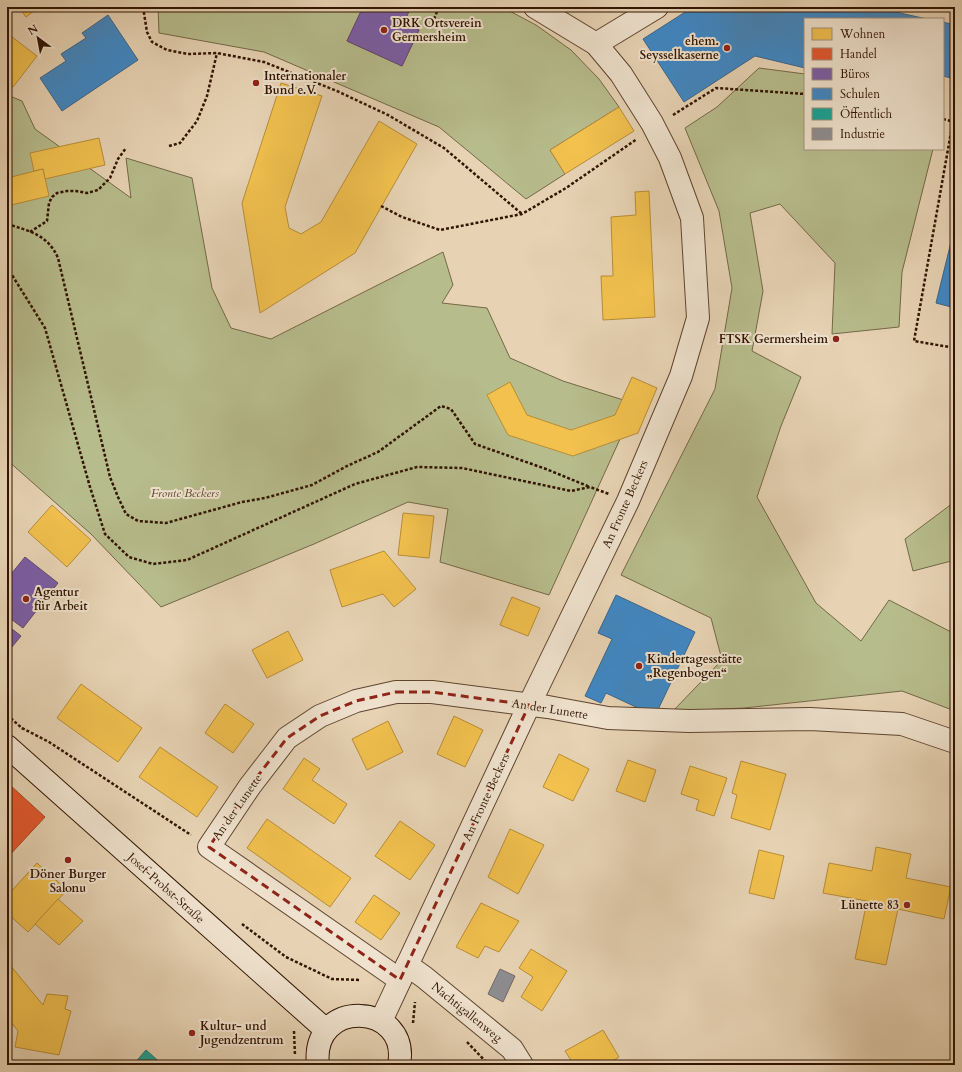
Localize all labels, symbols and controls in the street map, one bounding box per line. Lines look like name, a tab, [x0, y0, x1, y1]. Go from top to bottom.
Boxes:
place label: DRK Ortsverein Germersheim	[392, 15, 482, 45]
north arrow	[18, 18, 58, 58]
legend	[804, 18, 944, 150]
text: N	[25, 21, 41, 39]
marker: DRK Ortsverein Germersheim	[379, 25, 389, 35]
text: Wohnen	[839, 26, 886, 42]
place label: ehem. Seysselkaserne	[640, 33, 719, 63]
marker: ehem. Seysselkaserne	[722, 43, 732, 53]
text: Handel	[840, 46, 877, 62]
text: Büros	[840, 66, 870, 82]
place label: Internationaler Bund e.V.	[264, 68, 346, 98]
marker: Internationaler Bund e.V.	[251, 78, 261, 88]
text: Schulen	[840, 86, 880, 102]
text: Öffentlich	[840, 106, 893, 122]
text: Industrie	[840, 126, 885, 142]
place label: FTSK Germersheim	[719, 331, 829, 347]
marker: FTSK Germersheim	[831, 334, 841, 344]
street label: An Fronte Beckers	[598, 457, 652, 551]
park label: Fronte Beckers	[151, 485, 219, 501]
place label: Agentur für Arbeit	[34, 584, 88, 614]
marker: Agentur für Arbeit	[21, 594, 31, 604]
place label: Kindertagesstätte „Regenbogen“	[647, 651, 742, 681]
marker: Kindertagesstätte „Regenbogen“	[634, 661, 644, 671]
street label: An der Lunette	[511, 695, 589, 723]
street label: An Fronte Beckers	[459, 751, 513, 843]
street label: An der Lunette	[208, 771, 266, 843]
street label: Josef-Probst-Straße	[123, 848, 208, 927]
marker: Döner Burger Salonu	[63, 855, 73, 865]
place label: Döner Burger Salonu	[30, 866, 106, 896]
place label: Lünette 83	[841, 897, 899, 913]
marker: Lünette 83	[902, 900, 912, 910]
street label: Nachtigallenweg	[428, 978, 506, 1046]
place label: Kultur- und Jugendzentrum	[198, 1018, 285, 1048]
marker: Kultur- und Jugendzentrum	[187, 1028, 197, 1038]

